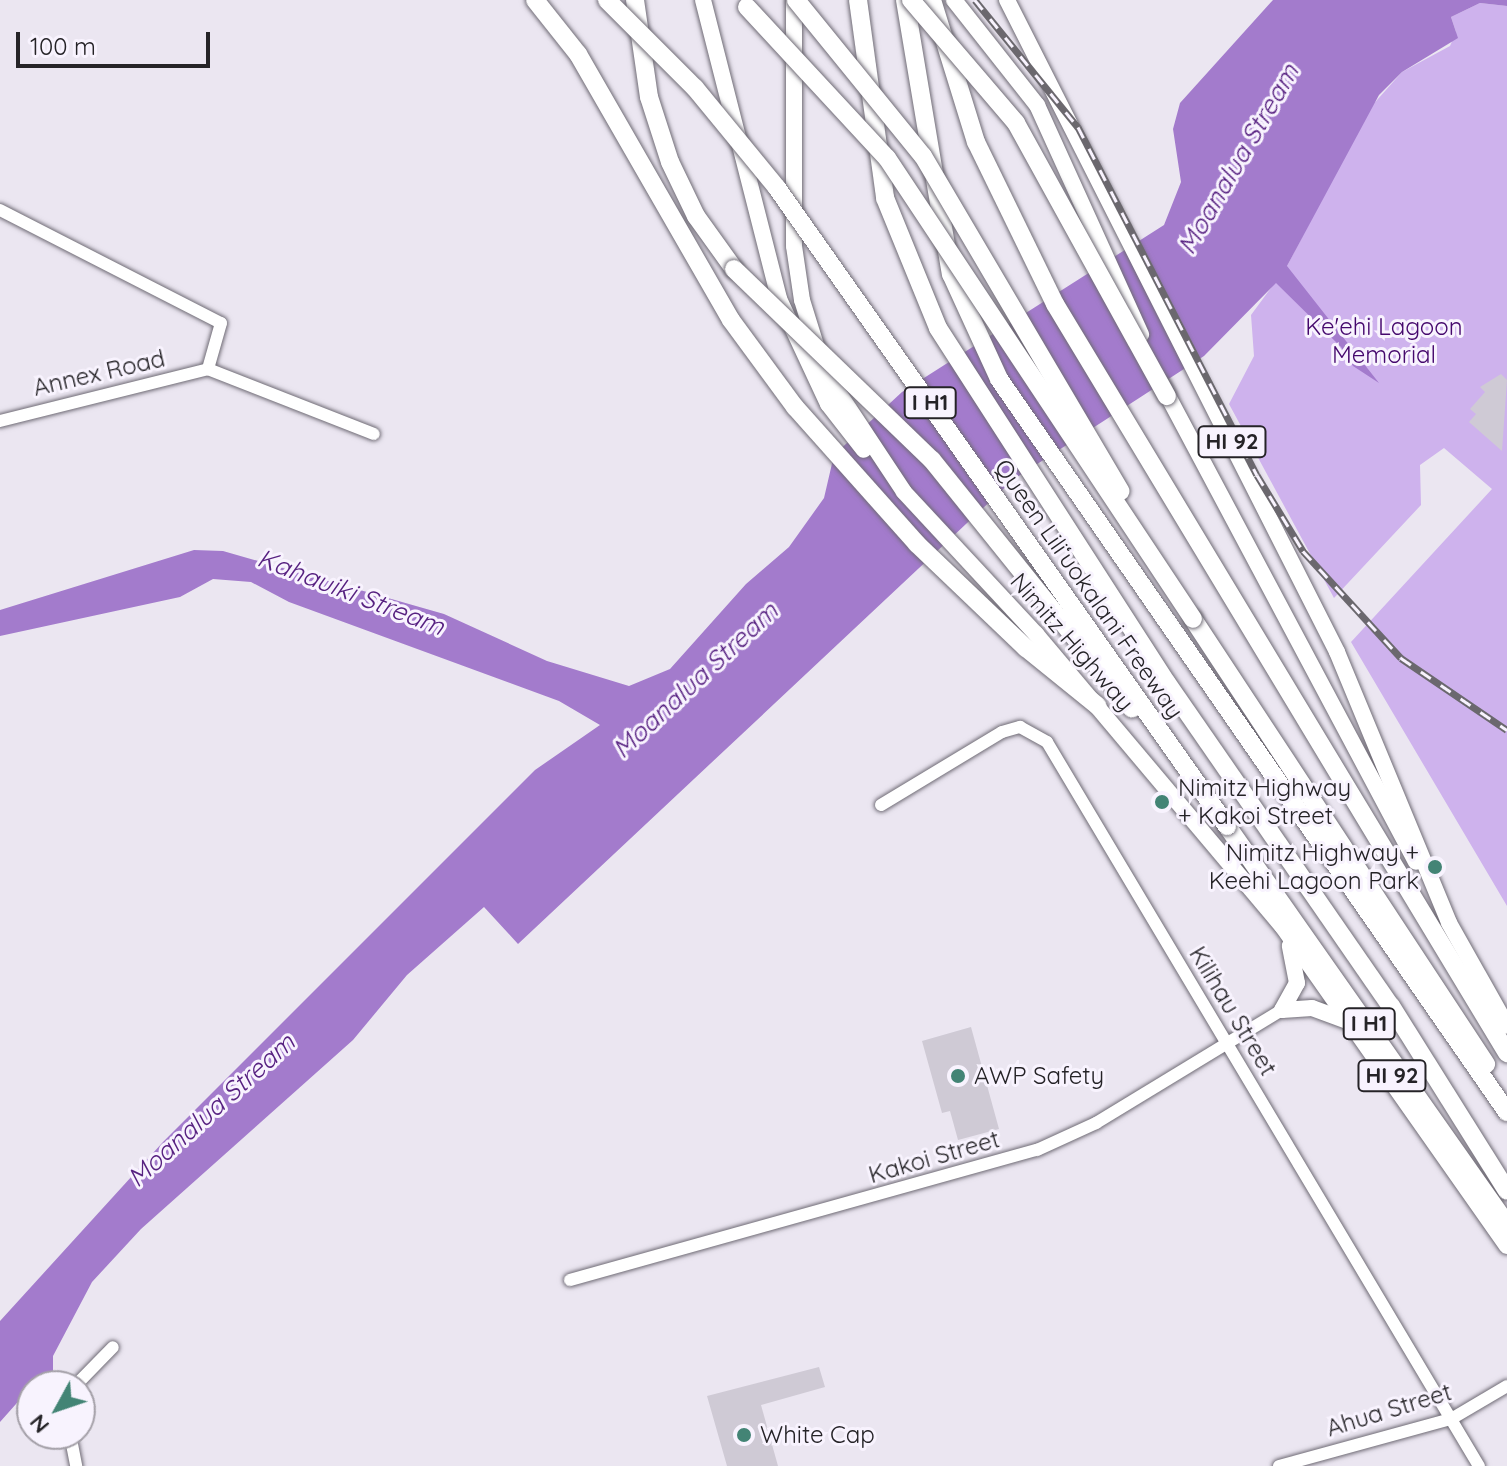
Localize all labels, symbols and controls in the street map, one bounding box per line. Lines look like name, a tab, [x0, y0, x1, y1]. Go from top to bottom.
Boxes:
scale bar	[20, 16, 214, 66]
text: 100 m	[30, 31, 96, 61]
water label: Moanalua Stream	[1171, 58, 1305, 260]
park label: Ke'ehi Lagoon Memorial	[1305, 313, 1463, 369]
street label: Annex Road	[30, 344, 168, 402]
road number: I H1	[902, 385, 958, 421]
road number: HI 92	[1196, 424, 1268, 460]
street label: Queen Liliʻuokalani Freeway	[988, 454, 1190, 724]
water label: Kahauiki Stream	[253, 542, 449, 642]
street label: Nimitz Highway	[1004, 567, 1140, 717]
water label: Moanalua Stream	[606, 595, 784, 765]
place label: Nimitz Highway + Kakoi Street	[1178, 774, 1351, 830]
marker: Nimitz Highway + Kakoi Street	[1153, 793, 1171, 811]
place label: Nimitz Highway + Keehi Lagoon Park	[1209, 839, 1419, 895]
marker: Nimitz Highway + Keehi Lagoon Park	[1426, 858, 1444, 876]
street label: Kilihau Street	[1183, 941, 1283, 1081]
road number: I H1	[1341, 1006, 1397, 1042]
water label: Moanalua Stream	[121, 1027, 301, 1193]
road number: HI 92	[1356, 1058, 1428, 1094]
place label: AWP Safety	[974, 1062, 1104, 1090]
marker: AWP Safety	[949, 1067, 967, 1085]
street label: Kakoi Street	[865, 1125, 1003, 1189]
north arrow	[16, 1370, 96, 1450]
street label: Ahua Street	[1323, 1377, 1455, 1443]
text: N	[23, 1409, 55, 1439]
place label: White Cap	[760, 1421, 875, 1449]
marker: White Cap	[735, 1426, 753, 1444]

